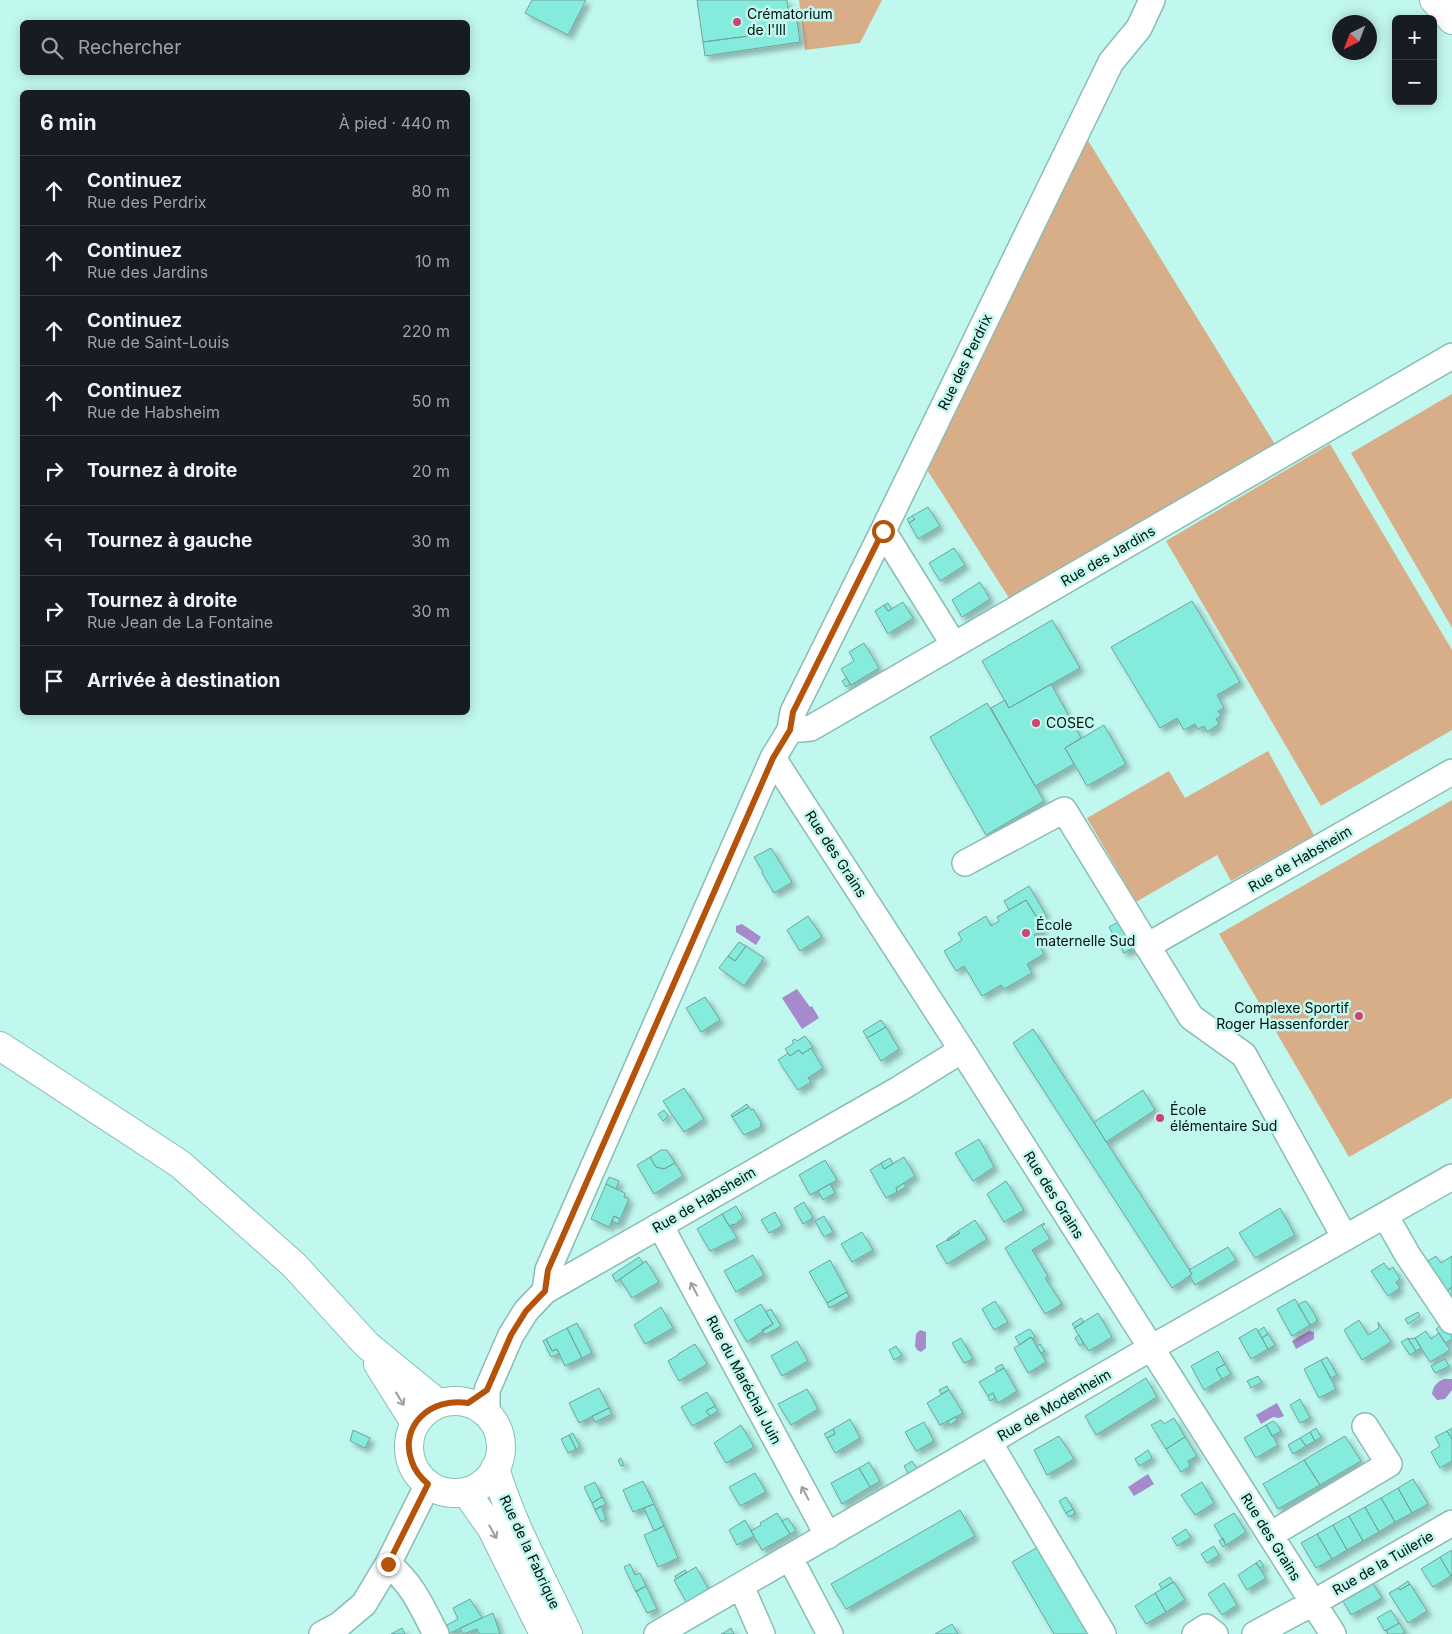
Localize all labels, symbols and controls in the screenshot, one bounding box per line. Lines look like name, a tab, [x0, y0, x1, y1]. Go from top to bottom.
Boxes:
place label: Crématorium de l'Ill	[747, 5, 833, 38]
north arrow	[1332, 15, 1377, 60]
map controls	[1392, 15, 1437, 105]
button: +	[1392, 15, 1437, 60]
marker: Crématorium de l'Ill	[731, 16, 743, 28]
search box	[20, 20, 470, 75]
icon: search	[38, 34, 66, 62]
text: Rechercher	[78, 36, 181, 59]
button: −	[1392, 60, 1437, 105]
text: 6 min	[40, 110, 97, 135]
text: À pied · 440 m	[339, 113, 450, 133]
text: Continuez	[87, 169, 182, 192]
icon: ahead	[40, 177, 68, 205]
text: 80 m	[411, 181, 450, 201]
text: Rue des Perdrix	[87, 192, 207, 212]
text: Continuez	[87, 239, 182, 262]
icon: ahead	[40, 247, 68, 275]
text: 10 m	[415, 251, 450, 271]
text: Rue des Jardins	[87, 262, 208, 282]
text: Continuez	[87, 309, 182, 332]
street label: Rue des Perdrix	[934, 311, 995, 413]
icon: ahead	[40, 317, 68, 345]
text: 220 m	[402, 321, 450, 341]
text: Rue de Saint-Louis	[87, 332, 230, 352]
text: Continuez	[87, 379, 182, 402]
icon: ahead	[40, 387, 68, 415]
text: 50 m	[412, 391, 450, 411]
text: Rue de Habsheim	[87, 402, 220, 422]
icon: right	[40, 457, 68, 485]
text: Tournez à droite	[87, 459, 237, 482]
text: 20 m	[412, 461, 450, 481]
route start	[872, 520, 895, 543]
street label: Rue des Jardins	[1058, 522, 1158, 589]
icon: left	[40, 527, 68, 555]
text: Tournez à gauche	[87, 529, 252, 552]
text: 30 m	[412, 531, 450, 551]
text: Tournez à droite	[87, 589, 237, 612]
icon: right	[40, 597, 68, 625]
text: 30 m	[412, 601, 450, 621]
text: Rue Jean de La Fontaine	[87, 612, 273, 632]
icon: arrive	[40, 667, 68, 695]
text: Arrivée à destination	[87, 669, 280, 692]
place label: COSEC	[1046, 714, 1095, 731]
marker: COSEC	[1030, 717, 1042, 729]
street label: Rue des Grains	[802, 807, 871, 900]
street label: Rue de Habsheim	[1245, 822, 1354, 895]
place label: École maternelle Sud	[1036, 916, 1135, 949]
marker: École maternelle Sud	[1020, 927, 1032, 939]
place label: Complexe Sportif Roger Hassenforder	[1216, 999, 1349, 1032]
marker: Complexe Sportif Roger Hassenforder	[1353, 1010, 1365, 1022]
place label: École élémentaire Sud	[1170, 1101, 1277, 1134]
marker: École élémentaire Sud	[1154, 1112, 1166, 1124]
street label: Rue des Grains	[1021, 1148, 1088, 1242]
street label: Rue de Habsheim	[649, 1163, 758, 1236]
one-way arrow	[689, 1281, 699, 1296]
street label: Rue du Maréchal Juin	[703, 1313, 786, 1447]
street label: Rue de Modenheim	[994, 1365, 1114, 1444]
one-way arrow	[396, 1392, 406, 1406]
one-way arrow	[799, 1486, 809, 1501]
street label: Rue des Grains	[1238, 1490, 1305, 1584]
street label: Rue de la Fabrique	[497, 1492, 564, 1611]
one-way arrow	[488, 1524, 498, 1539]
street label: Rue de la Tuilerie	[1329, 1527, 1436, 1598]
route end	[377, 1553, 400, 1576]

